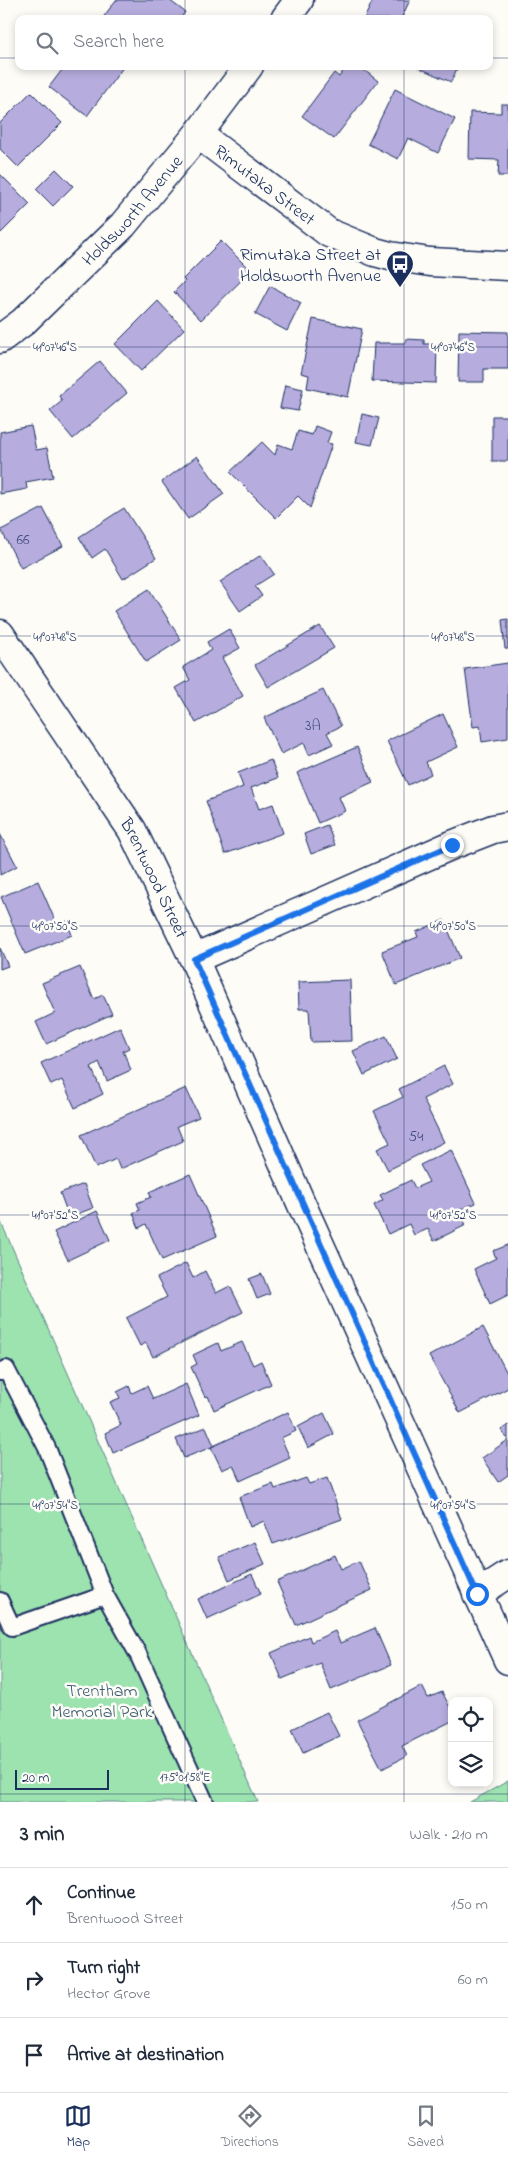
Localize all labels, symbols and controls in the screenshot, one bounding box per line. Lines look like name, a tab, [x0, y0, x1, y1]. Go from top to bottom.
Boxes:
search box	[15, 15, 493, 70]
icon: search	[33, 29, 61, 57]
text: Search here	[73, 29, 164, 56]
street label: Rimutaka Street	[208, 139, 320, 233]
street label: Holdsworth Avenue	[77, 150, 191, 273]
place label: Rimutaka Street at Holdsworth Avenue	[240, 243, 382, 290]
bus stop icon: Rimutaka Street at Holdsworth Avenue	[385, 249, 415, 288]
text: 41°07'46"S	[33, 339, 77, 357]
text: 41°07'46"S	[431, 339, 475, 357]
house number: 66	[16, 529, 30, 551]
text: 41°07'48"S	[33, 629, 77, 647]
text: 41°07'48"S	[431, 629, 475, 647]
house number: 3A	[305, 715, 321, 737]
street label: Brentwood Street	[112, 812, 193, 943]
route end	[441, 834, 464, 857]
text: 41°07'50"S	[32, 918, 78, 936]
text: 41°07'50"S	[430, 918, 476, 936]
house number: 54	[409, 1126, 423, 1148]
text: 41°07'52"S	[32, 1207, 79, 1225]
text: 41°07'52"S	[430, 1207, 477, 1225]
text: 41°07'54"S	[32, 1497, 78, 1515]
text: 41°07'54"S	[430, 1497, 476, 1515]
route start	[466, 1583, 489, 1606]
park label: Trentham Memorial Park	[52, 1679, 153, 1726]
map controls	[448, 1697, 493, 1787]
button: locate	[448, 1697, 493, 1742]
button: layers	[448, 1742, 493, 1787]
scale bar	[15, 1767, 109, 1790]
text: 20 m	[22, 1768, 49, 1789]
text: 175°01'58"E	[160, 1769, 210, 1787]
text: 3 min	[20, 1820, 64, 1850]
text: Walk · 210 m	[409, 1823, 488, 1847]
text: Continue	[67, 1880, 135, 1907]
icon: ahead	[20, 1891, 48, 1919]
text: 150 m	[450, 1893, 488, 1917]
text: Brentwood Street	[67, 1907, 183, 1931]
text: Turn right	[67, 1955, 140, 1982]
icon: right	[20, 1966, 48, 1994]
text: 60 m	[458, 1968, 488, 1992]
text: Hector Grove	[67, 1982, 150, 2006]
icon: arrive	[20, 2041, 48, 2069]
text: Arrive at destination	[67, 2042, 224, 2069]
tab: Map	[64, 2102, 92, 2153]
tab: Directions	[221, 2102, 279, 2153]
tab: Saved	[407, 2102, 444, 2153]

